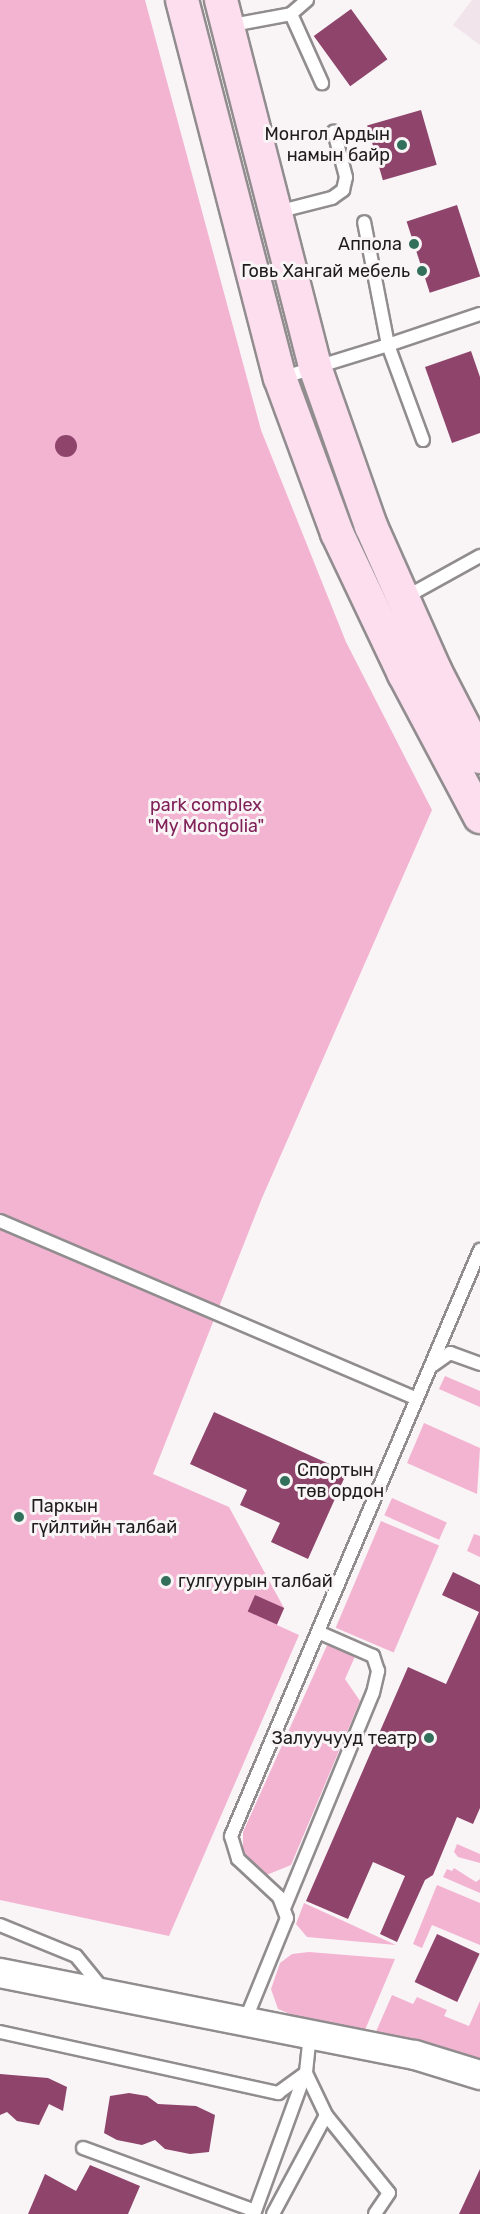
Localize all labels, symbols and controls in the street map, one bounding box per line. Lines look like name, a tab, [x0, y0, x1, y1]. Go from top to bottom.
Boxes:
place label: Монгол Ардын намын байр	[265, 124, 390, 166]
marker: Монгол Ардын намын байр	[395, 138, 409, 152]
place label: Аппола	[338, 233, 402, 255]
marker: Аппола	[407, 237, 421, 251]
place label: Говь Хангай мебель	[241, 260, 410, 282]
marker: Говь Хангай мебель	[415, 264, 429, 278]
park label: park complex "My Mongolia"	[148, 795, 264, 838]
place label: Спортын төв ордон	[297, 1460, 384, 1502]
marker: Спортын төв ордон	[278, 1474, 292, 1488]
place label: Паркын гүйлтийн талбай	[31, 1496, 177, 1538]
marker: Паркын гүйлтийн талбай	[12, 1510, 26, 1524]
place label: гулгуурын талбай	[178, 1570, 333, 1592]
marker: гулгуурын талбай	[159, 1574, 173, 1588]
place label: Залуучууд театр	[272, 1727, 417, 1749]
marker: Залуучууд театр	[422, 1731, 436, 1745]

